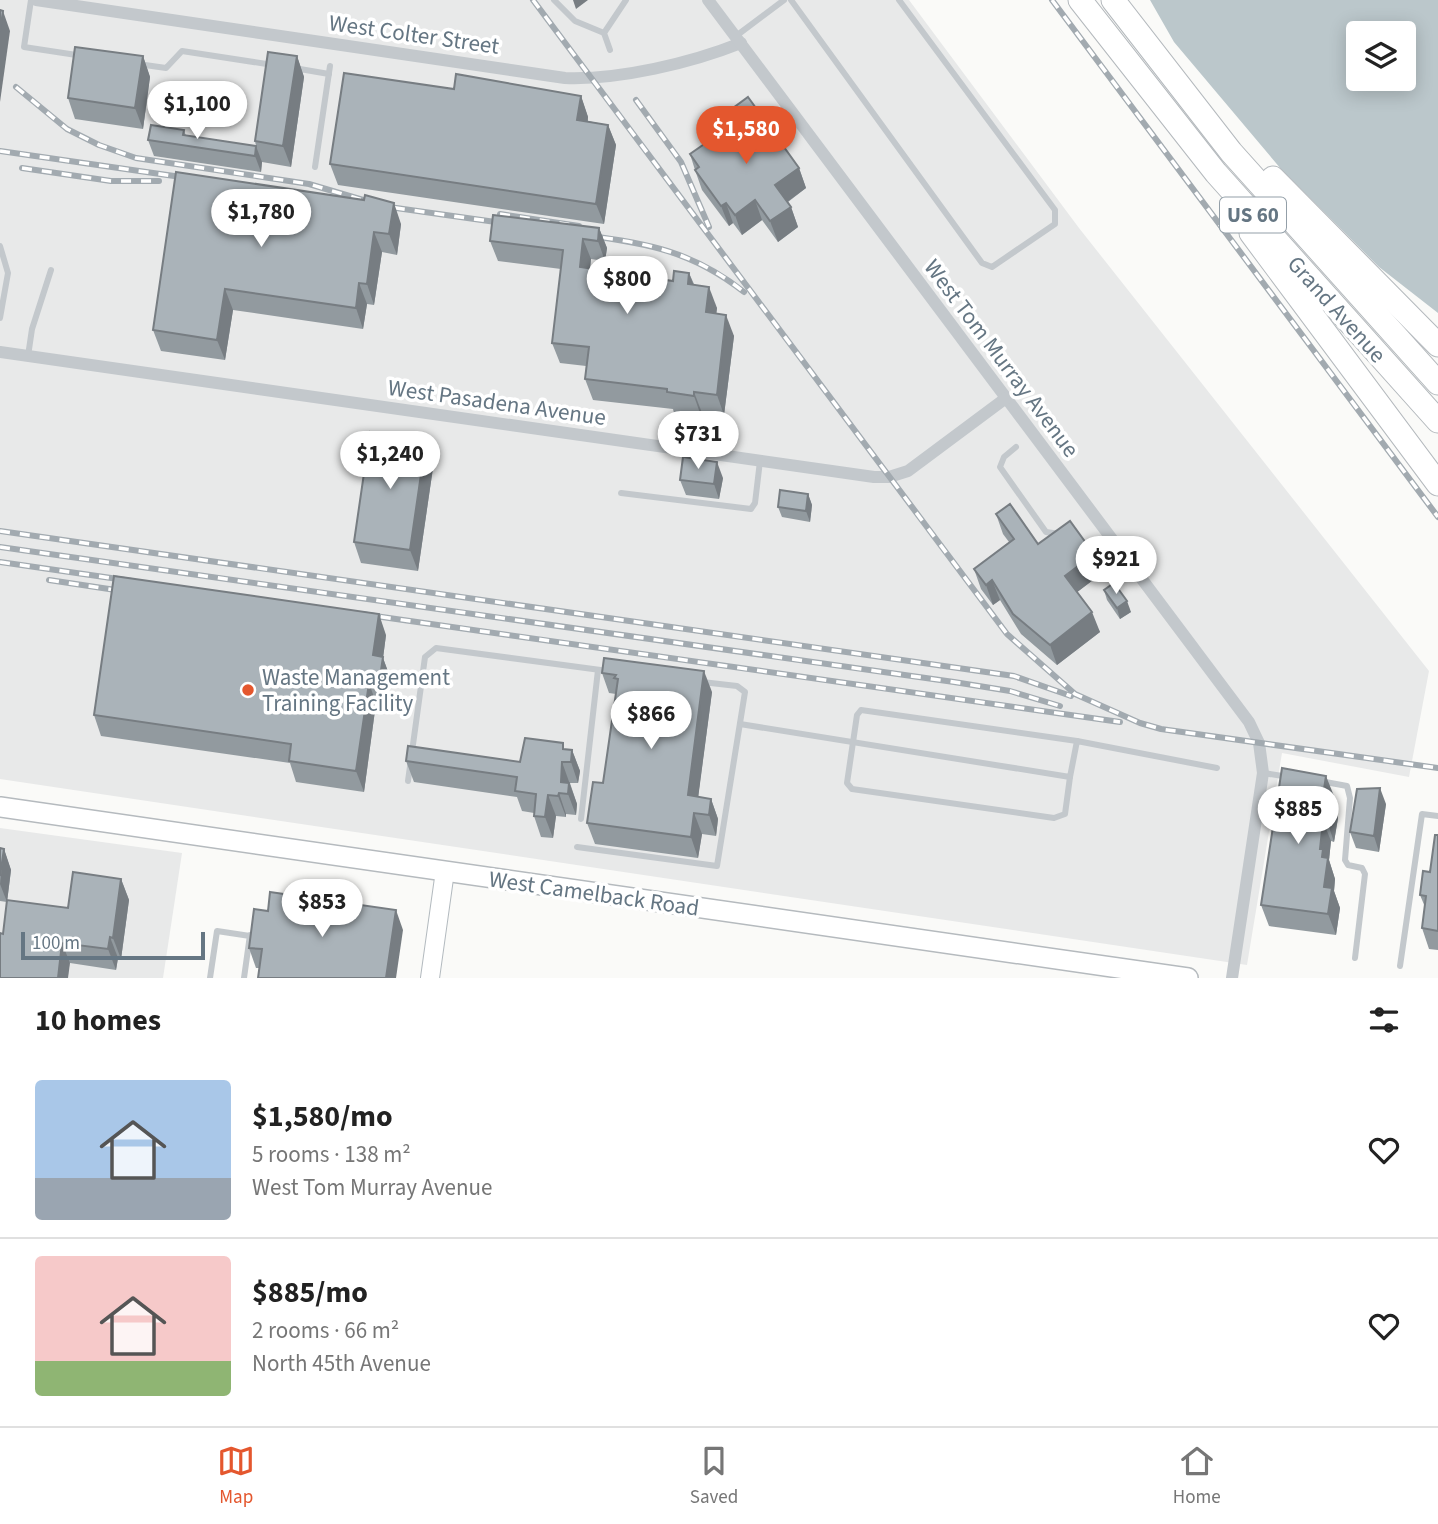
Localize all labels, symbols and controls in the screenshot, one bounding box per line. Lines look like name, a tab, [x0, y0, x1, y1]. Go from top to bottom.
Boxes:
street label: West Colter Street	[327, 6, 501, 63]
map controls	[1346, 21, 1416, 91]
button: layers	[1346, 21, 1416, 91]
pin: $1,100	[140, 82, 254, 141]
text: $1,100	[163, 87, 231, 120]
pin: $1,580	[689, 106, 803, 166]
text: $1,580	[712, 112, 780, 145]
pin: $1,780	[204, 190, 318, 249]
text: $1,780	[227, 195, 295, 228]
road number: US 60	[1220, 198, 1286, 232]
street label: Grand Avenue	[1280, 248, 1394, 370]
street label: West Tom Murray Avenue	[916, 252, 1087, 464]
pin: $800	[586, 256, 668, 316]
text: $800	[603, 262, 651, 295]
street label: West Pasadena Avenue	[386, 371, 608, 434]
pin: $731	[657, 412, 739, 471]
text: $731	[674, 417, 722, 450]
pin: $1,240	[333, 432, 447, 491]
text: $1,240	[356, 437, 424, 470]
pin: $921	[1075, 536, 1157, 596]
text: $921	[1092, 542, 1140, 575]
place label: Waste Management Training Facility	[262, 661, 450, 720]
marker: Waste Management Training Facility	[240, 682, 256, 698]
pin: $866	[610, 692, 692, 751]
text: $866	[627, 697, 675, 730]
pin: $885	[1257, 786, 1339, 846]
text: $885	[1274, 792, 1322, 825]
street label: West Camelback Road	[487, 862, 701, 925]
pin: $853	[281, 880, 363, 939]
text: $853	[298, 885, 346, 918]
scale bar	[21, 929, 205, 961]
text: 100 m	[32, 930, 80, 957]
text: 10 homes	[35, 999, 161, 1042]
icon: filters	[1365, 1001, 1403, 1039]
text: $1,580/mo	[252, 1095, 393, 1138]
icon: home	[91, 1108, 175, 1192]
icon: heart	[1365, 1131, 1403, 1169]
text: 5 rooms · 138 m²	[252, 1138, 411, 1171]
text: West Tom Murray Avenue	[252, 1171, 492, 1204]
text: $885/mo	[252, 1271, 368, 1314]
icon: home	[91, 1284, 175, 1368]
icon: heart	[1365, 1307, 1403, 1345]
text: 2 rooms · 66 m²	[252, 1314, 399, 1347]
text: North 45th Avenue	[252, 1347, 431, 1380]
tab: Map	[217, 1442, 255, 1511]
tab: Saved	[690, 1442, 738, 1511]
tab: Home	[1173, 1442, 1221, 1511]

